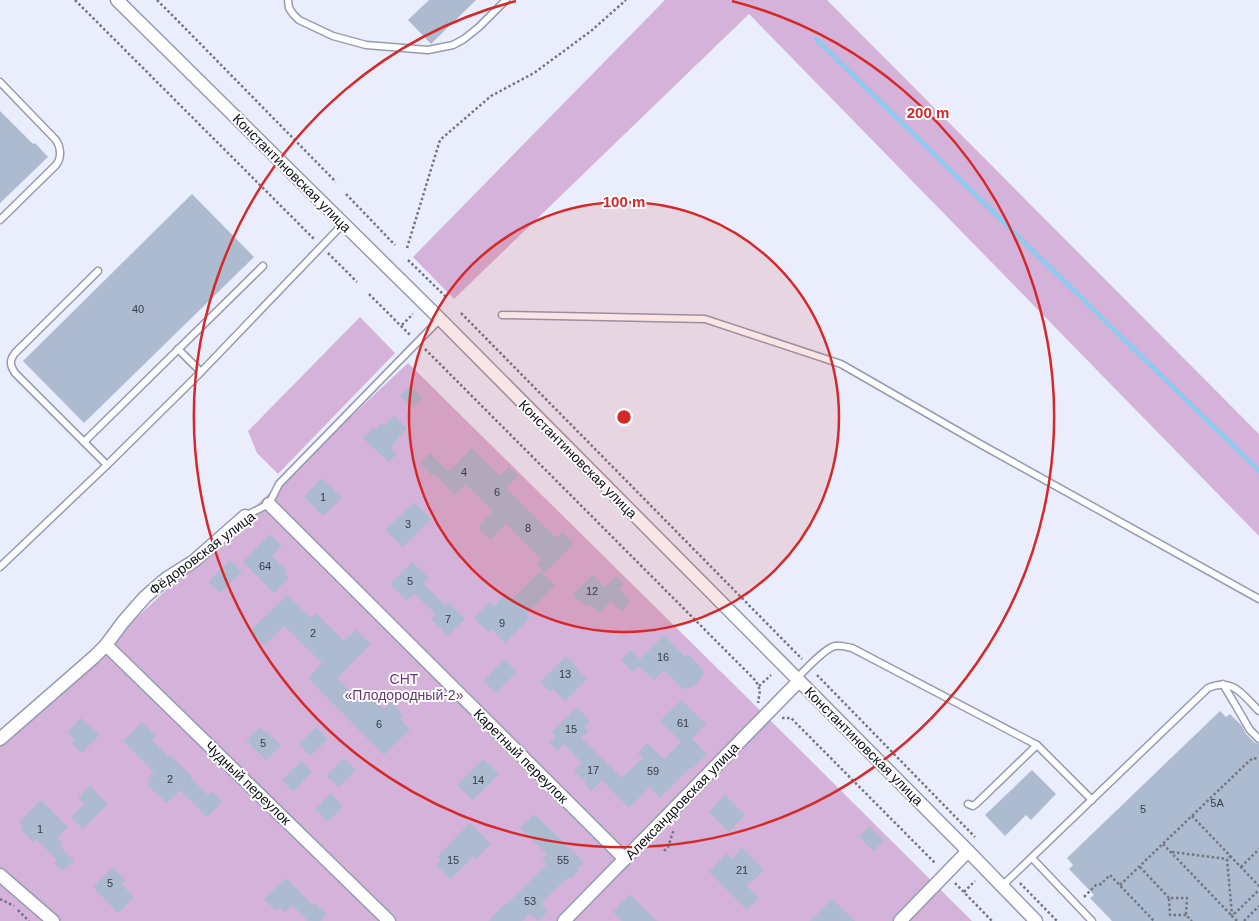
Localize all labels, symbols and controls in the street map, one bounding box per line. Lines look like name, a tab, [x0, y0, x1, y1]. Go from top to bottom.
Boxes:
text: 200 m	[907, 104, 949, 121]
street label: Константиновская улица	[230, 111, 355, 236]
text: 100 m	[603, 193, 645, 210]
house number: 40	[132, 303, 144, 315]
street label: Константиновская улица	[516, 397, 641, 522]
centre of rings	[615, 408, 633, 426]
house number: 4	[461, 466, 467, 478]
house number: 6	[494, 486, 500, 498]
house number: 1	[320, 491, 326, 503]
street label: Фёдоровская улица	[146, 508, 258, 598]
house number: 3	[405, 518, 411, 530]
house number: 8	[525, 522, 531, 534]
house number: 64	[259, 560, 271, 572]
house number: 5	[407, 575, 413, 587]
house number: 12	[586, 585, 598, 597]
house number: 7	[445, 613, 451, 625]
house number: 9	[499, 617, 505, 629]
house number: 2	[310, 627, 316, 639]
house number: 16	[657, 651, 669, 663]
house number: 13	[559, 668, 571, 680]
park label: СНТ «Плодородный-2»	[345, 671, 464, 703]
street label: Константиновская улица	[802, 684, 927, 809]
street label: Каретный переулок	[471, 706, 572, 807]
house number: 61	[677, 717, 689, 729]
house number: 6	[376, 718, 382, 730]
house number: 15	[565, 723, 577, 735]
house number: 5	[260, 737, 266, 749]
street label: Чудный переулок	[202, 738, 295, 829]
street label: Александровская улица	[622, 739, 742, 863]
house number: 17	[587, 764, 599, 776]
house number: 59	[647, 765, 659, 777]
house number: 2	[167, 773, 173, 785]
house number: 14	[472, 774, 484, 786]
house number: 5А	[1210, 797, 1224, 809]
house number: 5	[1140, 803, 1146, 815]
house number: 1	[37, 823, 43, 835]
house number: 15	[447, 854, 459, 866]
house number: 55	[557, 854, 569, 866]
house number: 21	[736, 864, 748, 876]
house number: 5	[107, 877, 113, 889]
house number: 53	[524, 895, 536, 907]

